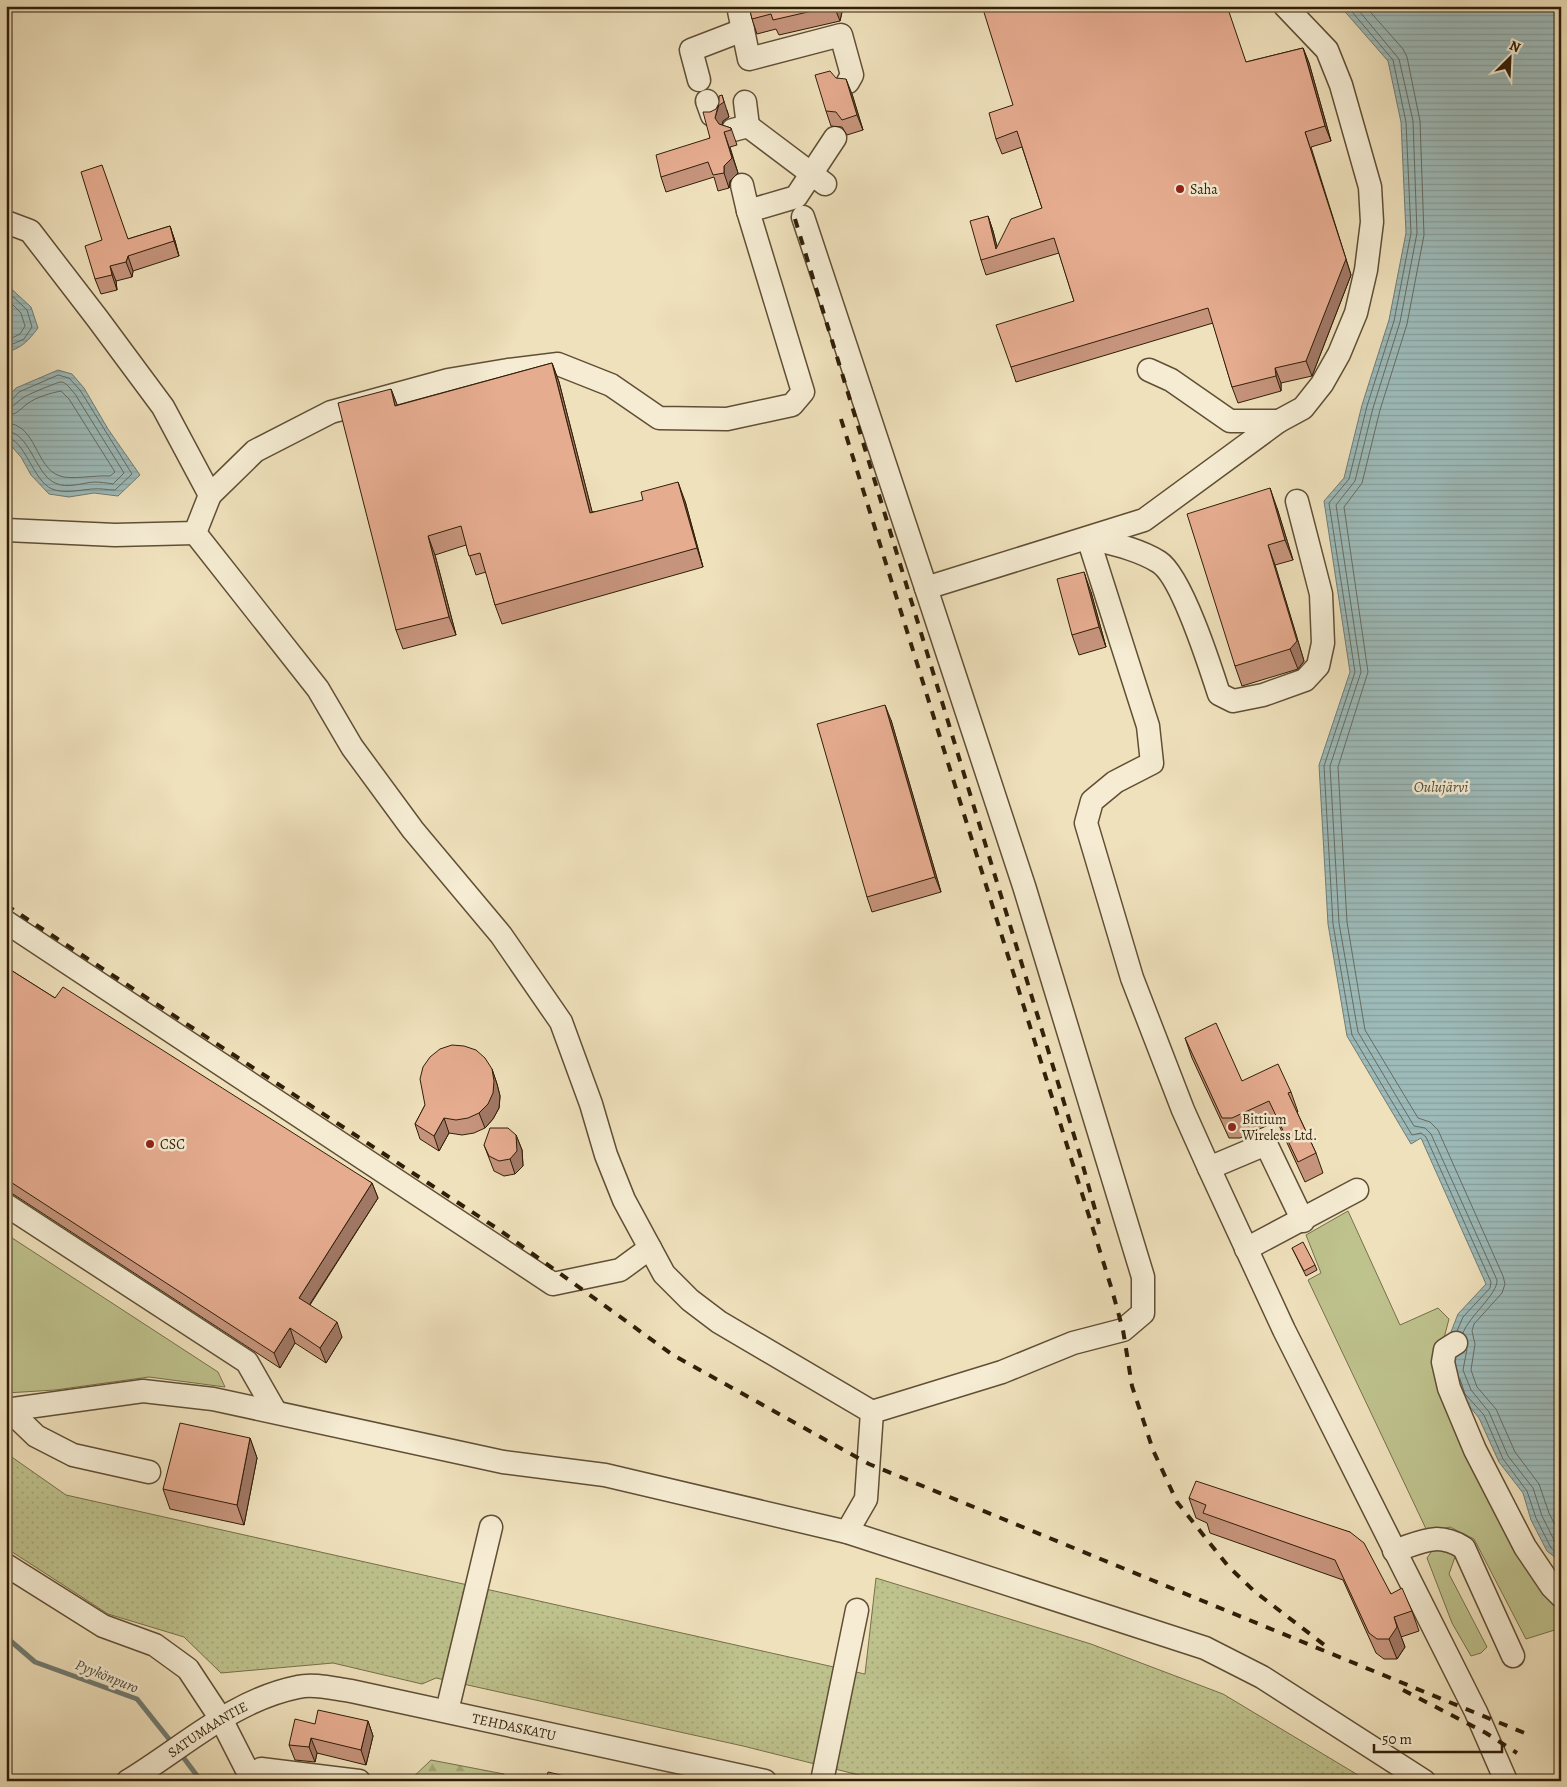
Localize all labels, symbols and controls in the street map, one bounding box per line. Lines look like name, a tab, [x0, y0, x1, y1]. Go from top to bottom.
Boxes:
north arrow	[1484, 32, 1534, 82]
text: N	[1507, 36, 1524, 57]
place label: Saha	[1190, 180, 1218, 199]
marker: Saha	[1174, 183, 1186, 195]
water label: Oulujärvi	[1414, 777, 1468, 797]
place label: Bittium Wireless Ltd.	[1241, 1110, 1317, 1145]
marker: Bittium Wireless Ltd.	[1226, 1121, 1238, 1133]
place label: CSC	[160, 1135, 185, 1154]
marker: CSC	[144, 1138, 156, 1150]
water label: Pyykönpuro	[72, 1654, 142, 1698]
street label: SATUMAANTIE	[164, 1697, 251, 1762]
street label: TEHDASKATU	[470, 1709, 558, 1745]
scale bar	[1374, 1722, 1502, 1754]
text: 50 m	[1382, 1729, 1412, 1749]

